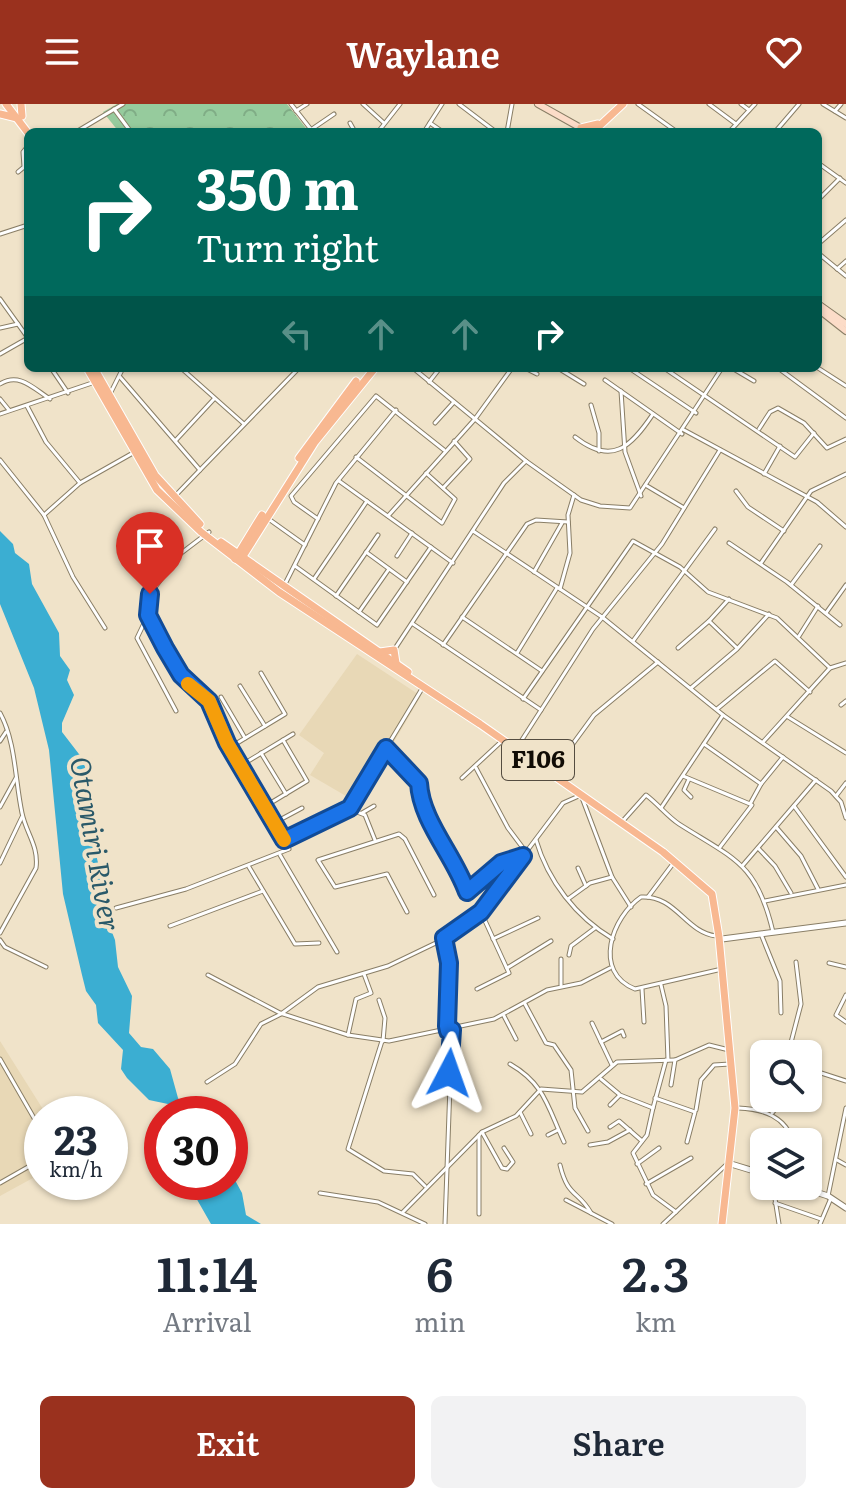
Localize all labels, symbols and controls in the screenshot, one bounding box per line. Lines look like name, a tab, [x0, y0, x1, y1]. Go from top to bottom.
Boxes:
text: Waylane	[346, 26, 500, 79]
icon: menu	[40, 30, 84, 74]
icon: heart	[762, 30, 806, 74]
text: 350 m	[196, 144, 359, 227]
icon: right	[64, 160, 168, 264]
text: Turn right	[196, 220, 379, 273]
icon: left	[275, 312, 319, 356]
icon: ahead	[359, 312, 403, 356]
icon: ahead	[443, 312, 487, 356]
icon: right	[527, 312, 571, 356]
pin	[116, 512, 184, 594]
icon: arrive	[128, 524, 172, 568]
road number: F106	[502, 740, 574, 780]
water label: Otamiri River	[61, 753, 133, 934]
position arrow	[407, 1031, 491, 1115]
map controls	[750, 1040, 822, 1200]
button: search	[750, 1040, 822, 1112]
speed limit sign: 30	[144, 1096, 248, 1200]
text: 23	[54, 1108, 98, 1167]
button: layers	[750, 1128, 822, 1200]
text: km/h	[49, 1153, 103, 1183]
text: 11:14	[157, 1236, 258, 1307]
text: 6	[426, 1236, 453, 1307]
text: 2.3	[622, 1236, 689, 1307]
text: Arrival	[163, 1301, 252, 1340]
text: min	[414, 1301, 465, 1340]
text: km	[635, 1301, 676, 1340]
button: Exit	[40, 1396, 415, 1488]
button: Share	[431, 1396, 806, 1488]

